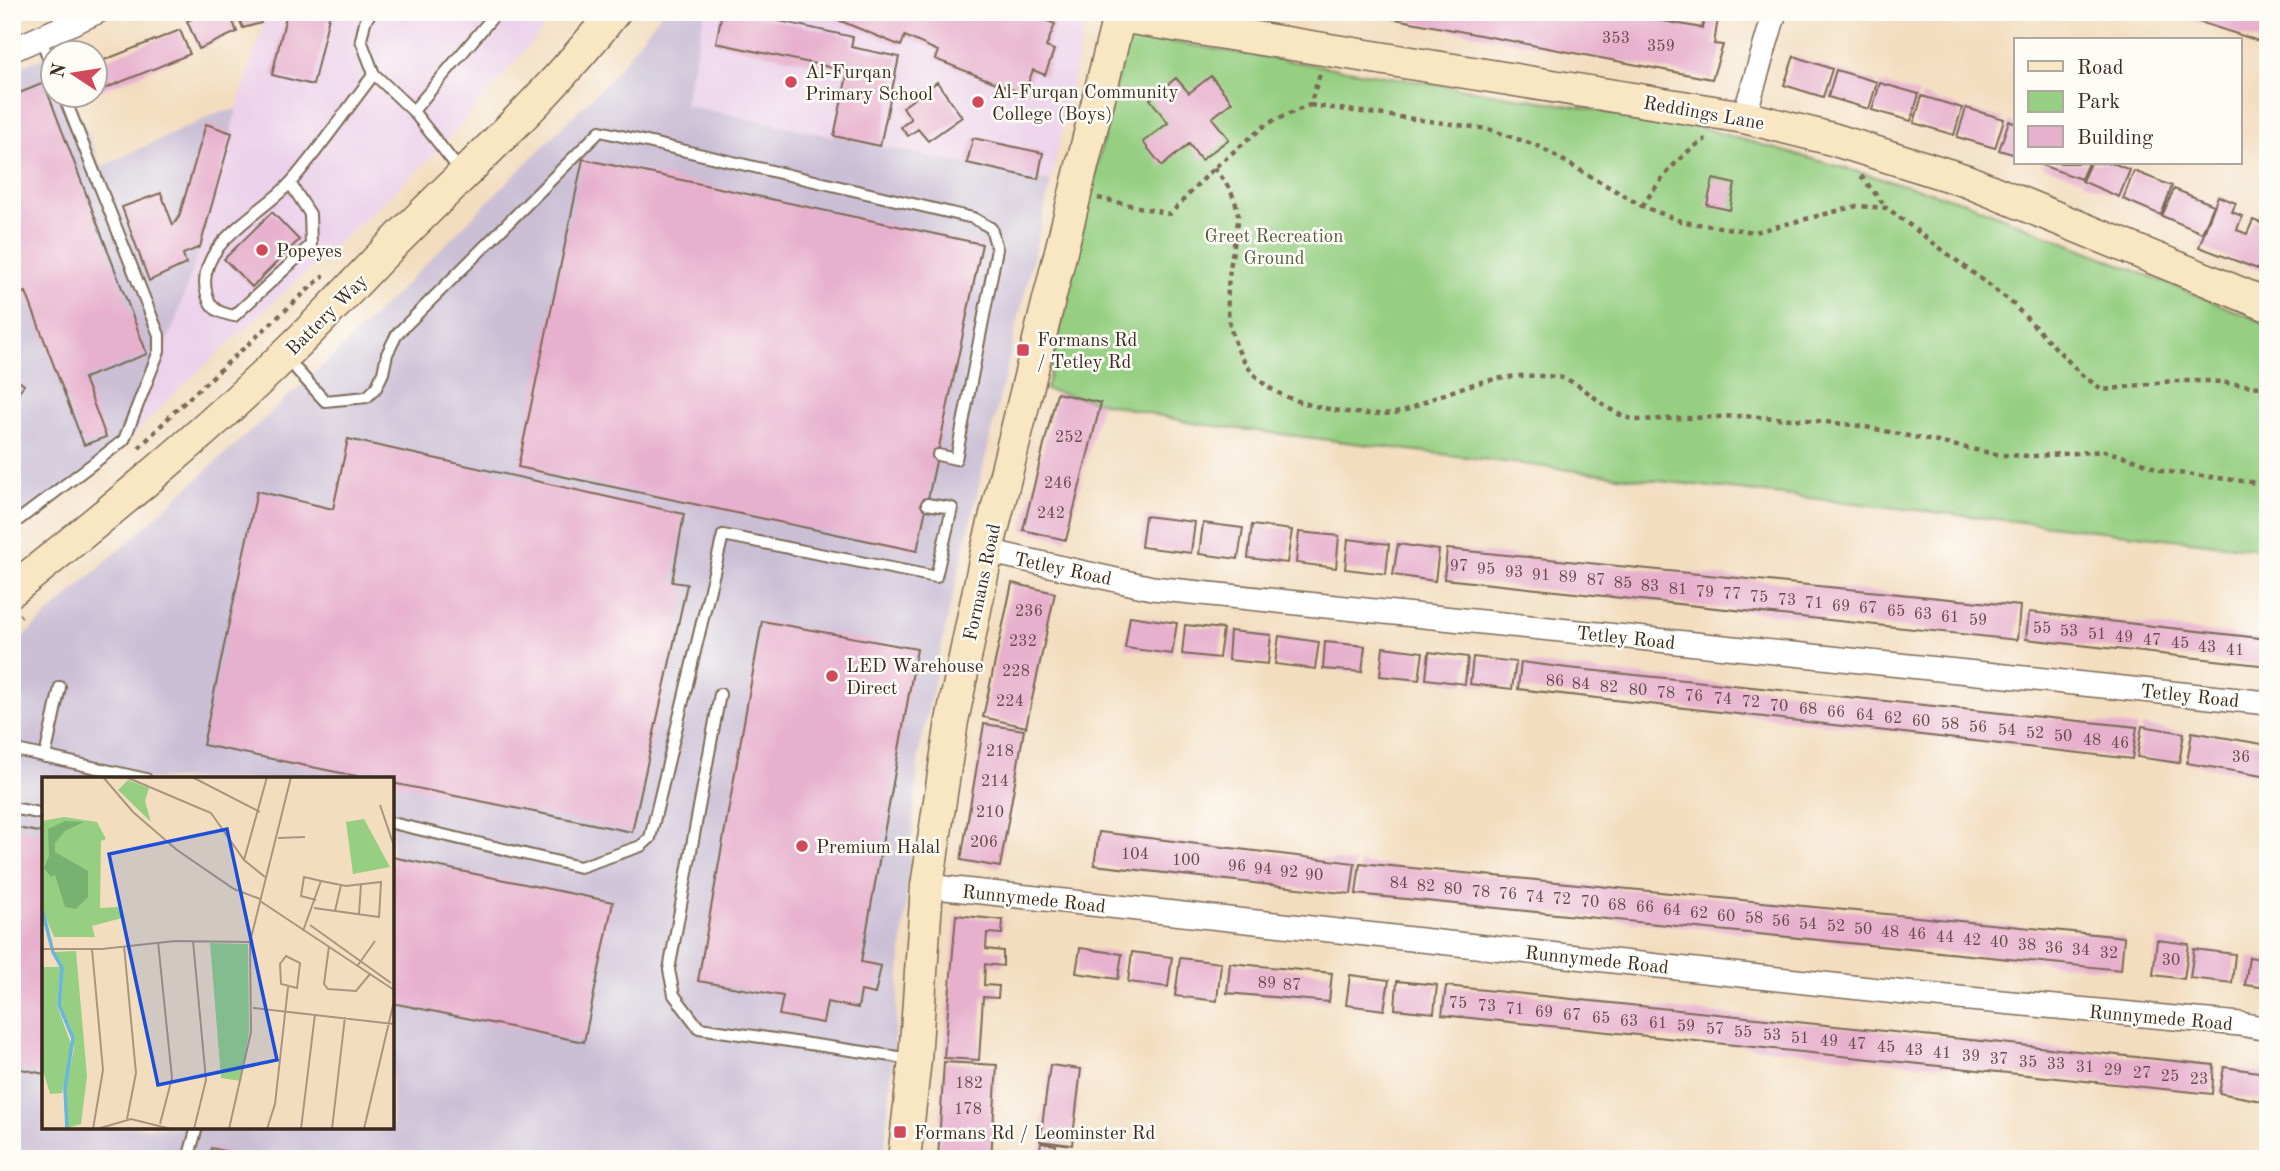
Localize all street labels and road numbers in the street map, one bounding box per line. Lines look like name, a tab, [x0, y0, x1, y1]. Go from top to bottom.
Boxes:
street label: Reddings Lane	[1642, 94, 1766, 134]
street label: Battery Way	[284, 272, 372, 360]
street label: Formans Road	[962, 522, 1005, 643]
street label: Tetley Road	[1012, 551, 1113, 590]
street label: Tetley Road	[1575, 625, 1676, 654]
street label: Tetley Road	[2139, 683, 2240, 712]
street label: Runnymede Road	[961, 883, 1107, 917]
street label: Runnymede Road	[1524, 944, 1670, 978]
street label: Runnymede Road	[2088, 1004, 2234, 1035]

